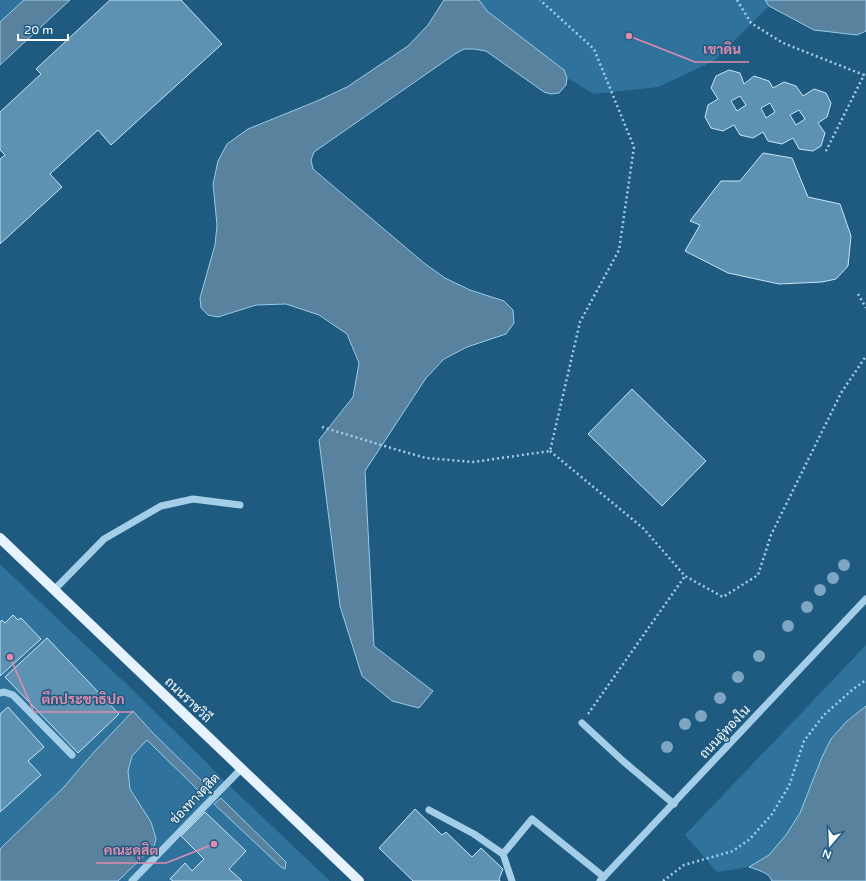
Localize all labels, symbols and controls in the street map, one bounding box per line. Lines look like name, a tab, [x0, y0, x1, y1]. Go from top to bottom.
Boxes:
scale bar	[18, 16, 68, 42]
text: 20 m	[24, 23, 53, 37]
callout: เขาดิน	[695, 36, 749, 62]
text: เขาดิน	[703, 41, 741, 58]
street label: ถนนราชวิถี	[161, 672, 216, 726]
callout: ตึกประขาธิปก	[34, 686, 133, 712]
text: ตึกประขาธิปก	[41, 690, 125, 708]
street label: ถนนอู่ทองใน	[696, 701, 754, 763]
street label: ช่องทางดุสิต	[166, 769, 224, 829]
north arrow	[810, 825, 850, 865]
callout: คณะดุสิต	[96, 837, 166, 863]
text: คณะดุสิต	[104, 842, 158, 861]
text: N	[821, 846, 833, 862]

